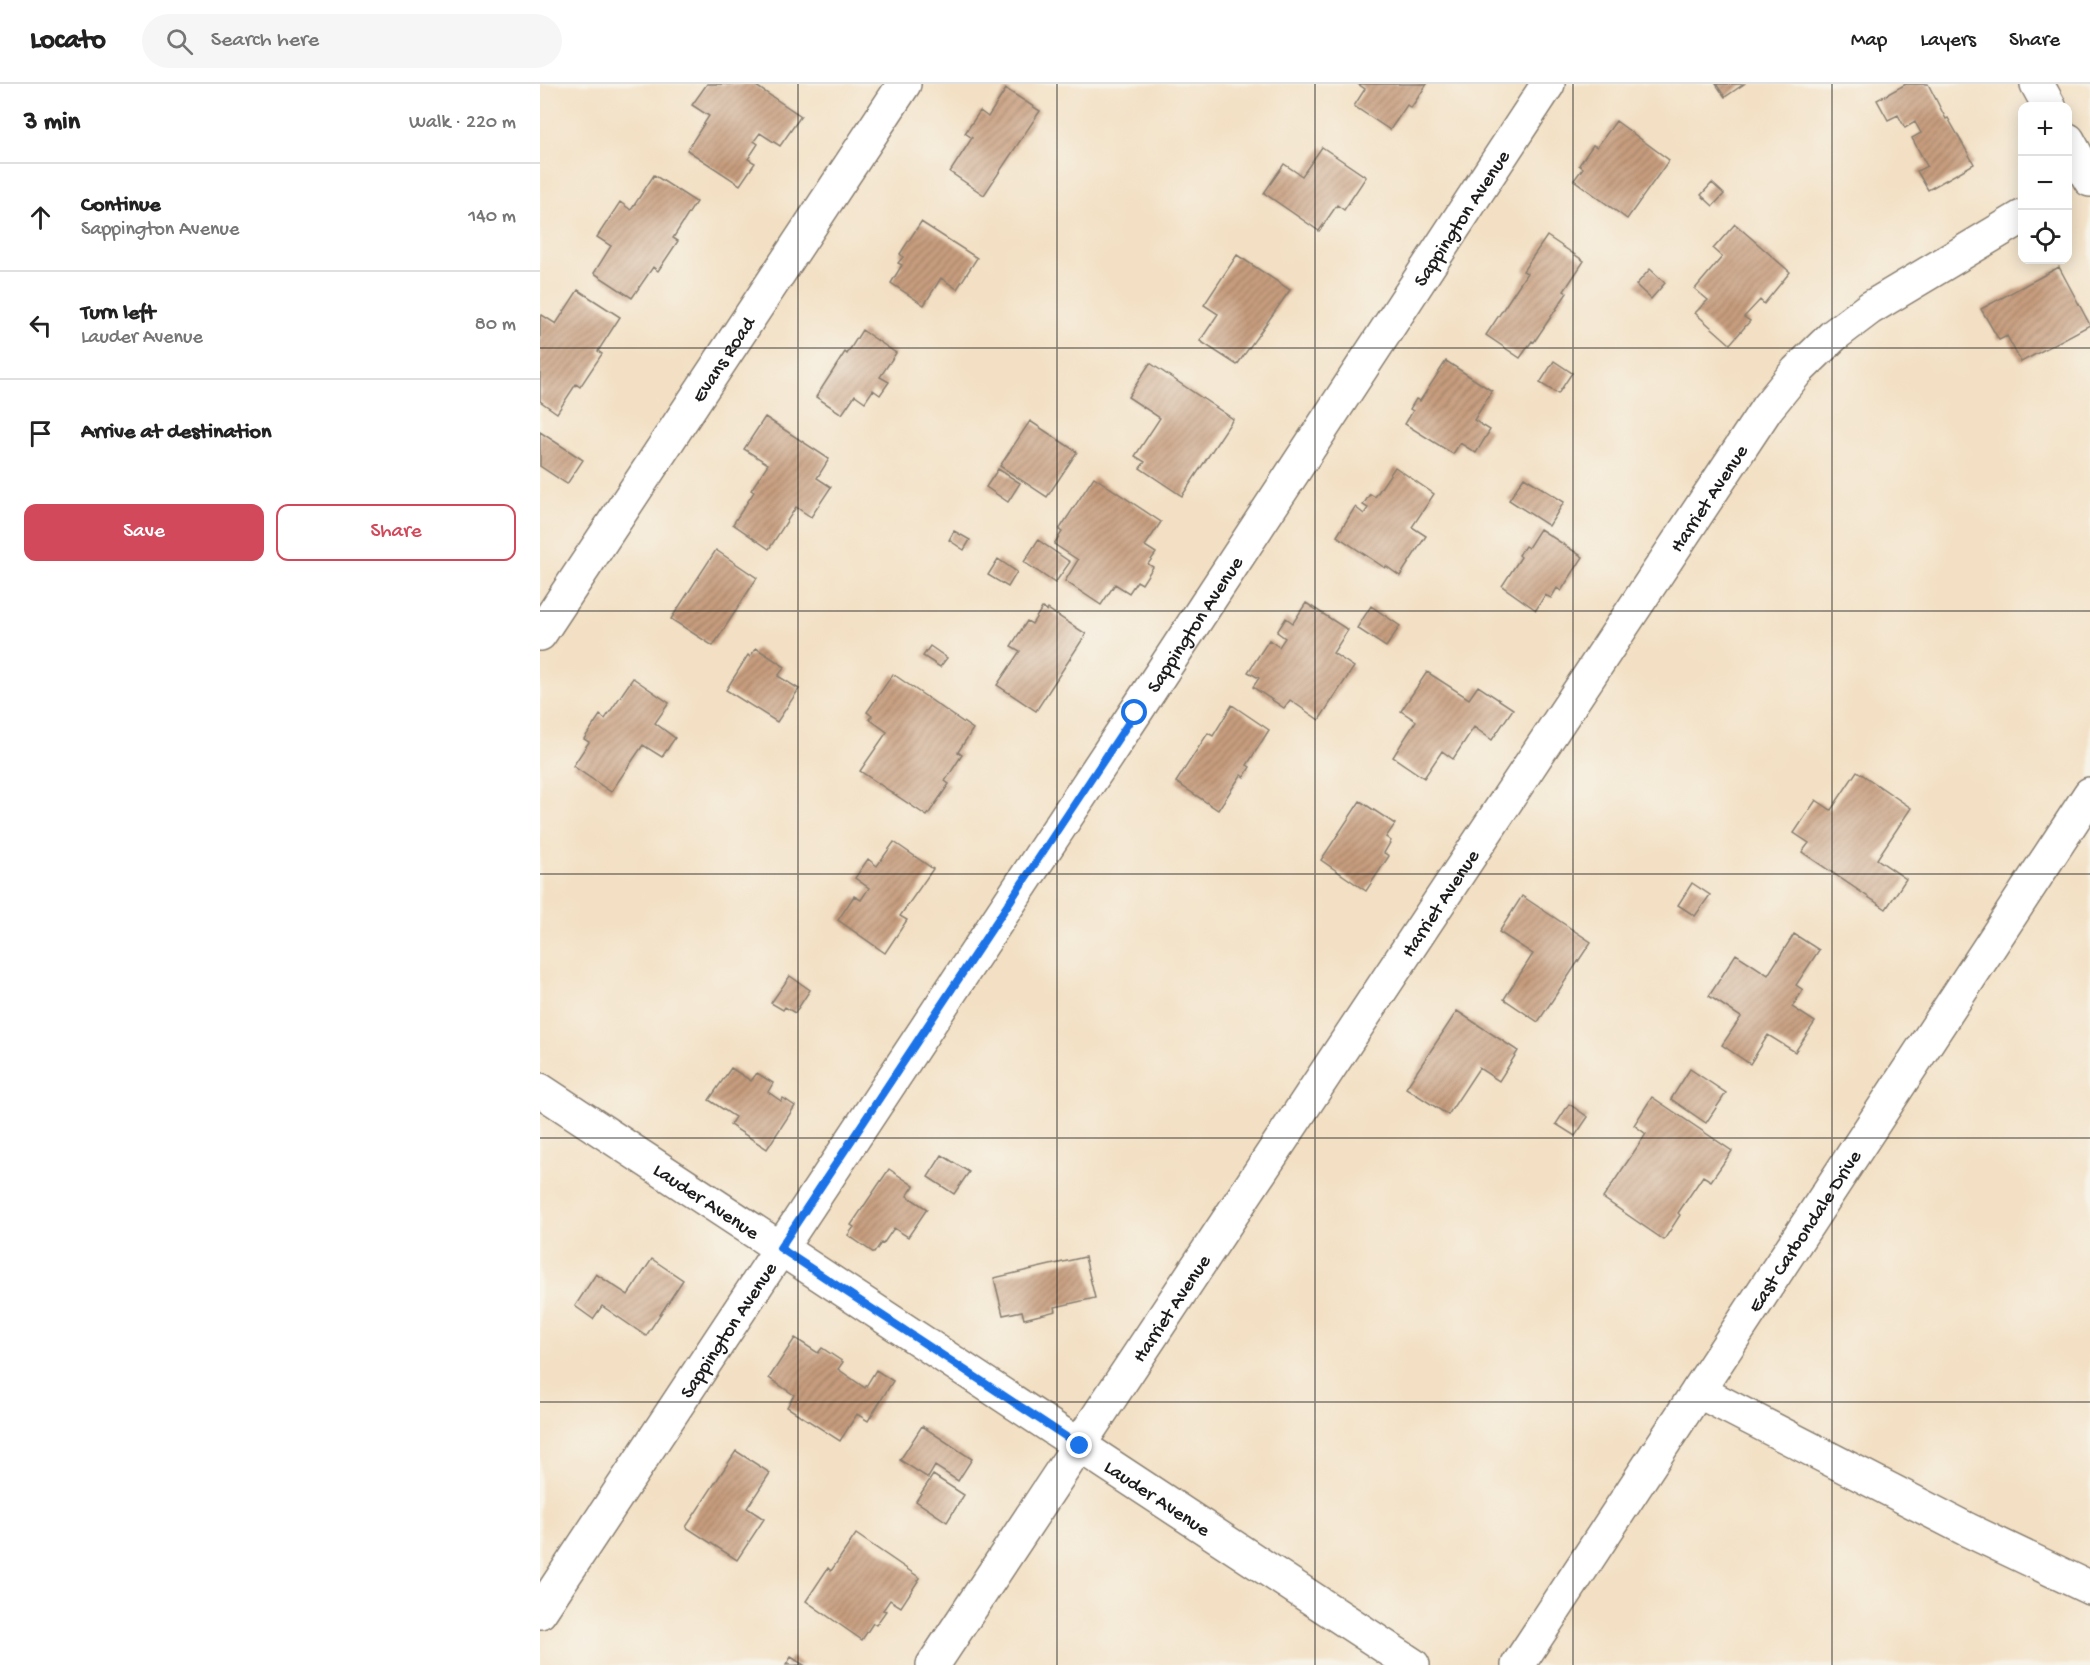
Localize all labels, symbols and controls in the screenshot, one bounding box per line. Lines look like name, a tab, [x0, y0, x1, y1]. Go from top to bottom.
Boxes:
search box	[142, 14, 562, 68]
text: Locato	[30, 25, 106, 58]
icon: search	[163, 25, 196, 58]
text: Search here	[211, 28, 319, 54]
text: Map	[1851, 29, 1887, 54]
text: Layers	[1920, 29, 1976, 54]
text: Share	[2009, 29, 2060, 54]
map controls	[2018, 102, 2072, 264]
button: +	[2018, 102, 2072, 156]
text: 3 min	[24, 108, 80, 139]
text: Walk · 220 m	[409, 112, 516, 135]
street label: Sappington Avenue	[1410, 146, 1517, 292]
button: −	[2018, 156, 2072, 210]
text: Continue	[81, 193, 161, 219]
icon: ahead	[24, 201, 57, 234]
text: 140 m	[468, 206, 516, 229]
button: locate	[2018, 210, 2072, 264]
text: Sappington Avenue	[81, 219, 239, 242]
text: Turn left	[81, 301, 155, 327]
icon: left	[24, 309, 57, 342]
street label: Evans Road	[688, 312, 763, 408]
text: 80 m	[475, 314, 516, 337]
text: Lauder Avenue	[81, 327, 203, 350]
icon: arrive	[24, 417, 57, 450]
text: Arrive at destination	[81, 420, 271, 446]
street label: Harriet Avenue	[1666, 441, 1755, 558]
button: Save	[24, 504, 264, 561]
button: Share	[276, 504, 516, 561]
street label: Sappington Avenue	[1144, 552, 1250, 698]
route start	[1121, 699, 1147, 725]
street label: Harriet Avenue	[1398, 846, 1486, 963]
street label: East Carbondale Drive	[1745, 1146, 1868, 1318]
street label: Lauder Avenue	[648, 1160, 763, 1246]
street label: Harriet Avenue	[1129, 1251, 1217, 1368]
street label: Sappington Avenue	[677, 1258, 784, 1404]
route end	[1066, 1432, 1092, 1458]
street label: Lauder Avenue	[1099, 1457, 1214, 1543]

